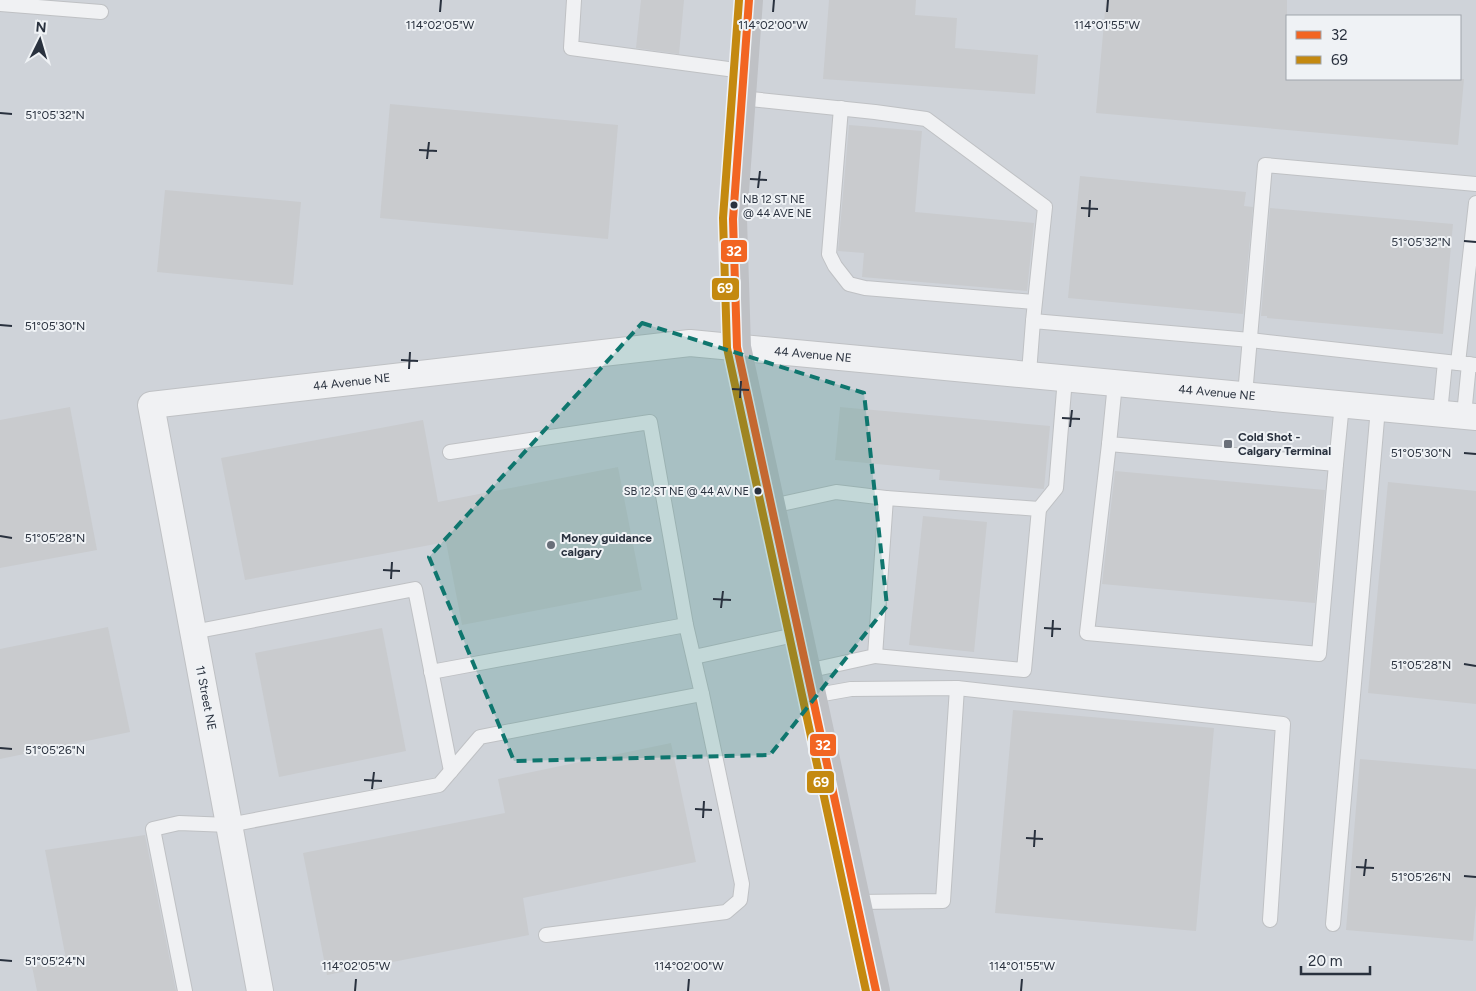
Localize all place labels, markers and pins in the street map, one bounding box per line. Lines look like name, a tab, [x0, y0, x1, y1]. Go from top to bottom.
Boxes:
place label: NB 12 ST NE @ 44 AVE NE	[743, 193, 812, 220]
marker: NB 12 ST NE @ 44 AVE NE	[729, 200, 739, 210]
place label: Cold Shot - Calgary Terminal	[1238, 430, 1331, 458]
marker: Cold Shot - Calgary Terminal	[1222, 438, 1234, 450]
place label: SB 12 ST NE @ 44 AV NE	[624, 485, 749, 498]
marker: SB 12 ST NE @ 44 AV NE	[753, 486, 763, 496]
place label: Money guidance calgary	[561, 531, 652, 559]
marker: Money guidance calgary	[545, 539, 557, 551]

